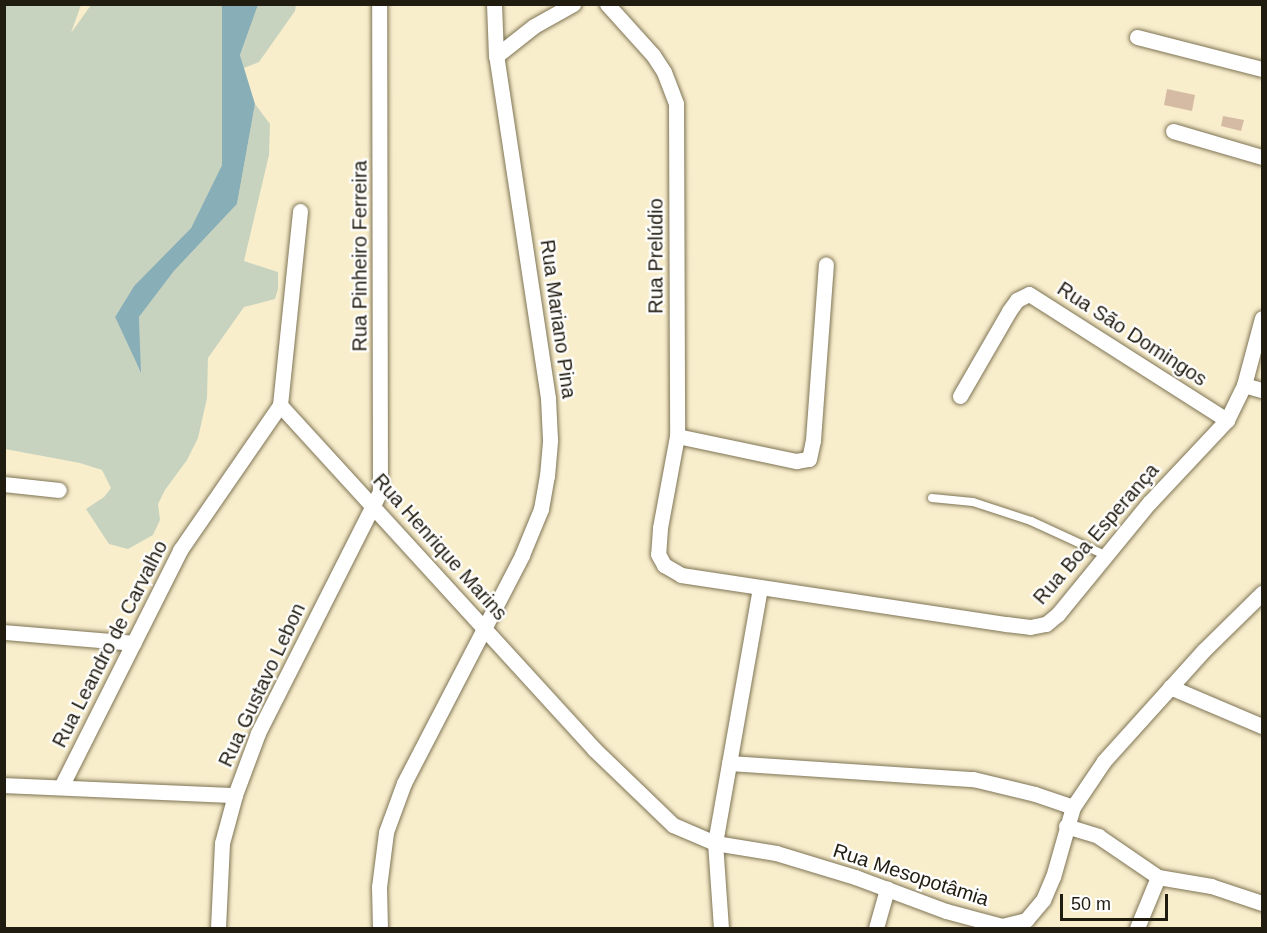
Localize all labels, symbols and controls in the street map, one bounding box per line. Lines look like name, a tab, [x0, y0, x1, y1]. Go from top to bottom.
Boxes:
street label: Rua Pinheiro Ferreira	[348, 160, 372, 352]
street label: Rua Prelúdio	[644, 198, 668, 314]
street label: Rua Mariano Pina	[535, 238, 581, 400]
street label: Rua São Domingos	[1053, 277, 1211, 391]
street label: Rua Boa Esperança	[1028, 459, 1164, 609]
street label: Rua Henrique Marins	[368, 469, 512, 625]
street label: Rua Leandro de Carvalho	[47, 537, 173, 751]
street label: Rua Gustavo Lebon	[214, 599, 310, 771]
street label: Rua Mesopotâmia	[830, 839, 992, 911]
scale bar	[1063, 882, 1171, 920]
text: 50 m	[1071, 894, 1111, 914]

